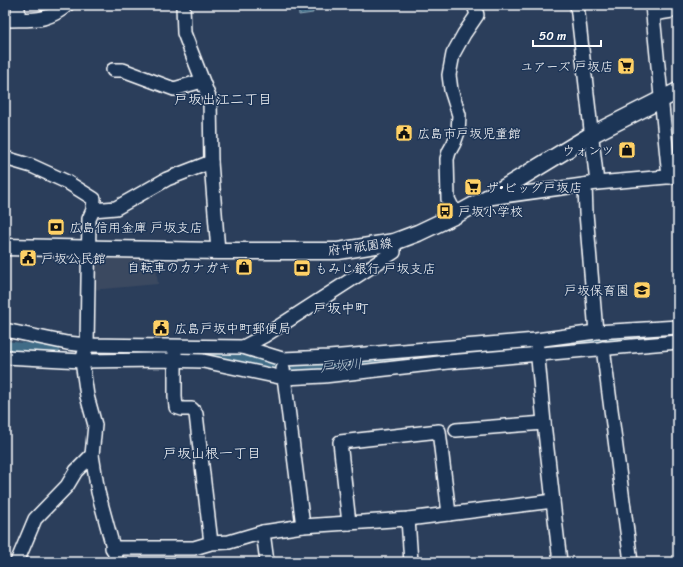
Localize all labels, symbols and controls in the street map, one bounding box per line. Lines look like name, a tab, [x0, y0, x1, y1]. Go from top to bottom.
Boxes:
scale bar	[533, 22, 601, 48]
text: 50 m	[539, 25, 566, 47]
place label: ユアーズ 戸坂店	[520, 55, 613, 78]
supermarket icon: ユアーズ 戸坂店	[616, 56, 636, 76]
district label: 戸坂出江二丁目	[174, 87, 272, 112]
place label: 広島市戸坂児童館	[417, 122, 521, 145]
public building icon: 広島市戸坂児童館	[394, 123, 414, 143]
place label: ウォンツ	[562, 139, 614, 162]
shop icon: ウォンツ	[617, 140, 637, 160]
place label: ザ•ビッグ戸坂店	[486, 176, 582, 199]
supermarket icon: ザ•ビッグ戸坂店	[463, 177, 483, 197]
place label: 戸坂小学校	[458, 200, 523, 223]
bus stop icon: 戸坂小学校	[435, 201, 455, 221]
place label: 広島信用金庫 戸坂支店	[69, 216, 202, 239]
bank icon: 広島信用金庫 戸坂支店	[46, 217, 66, 237]
street label: 府中祇園線	[326, 231, 395, 262]
place label: 戸坂公民館	[41, 247, 106, 270]
public building icon: 戸坂公民館	[18, 248, 38, 268]
place label: 自転車のカナガキ	[127, 256, 231, 279]
shop icon: 自転車のカナガキ	[234, 257, 254, 277]
place label: もみじ銀行 戸坂支店	[315, 257, 435, 280]
bank icon: もみじ銀行 戸坂支店	[292, 258, 312, 278]
place label: 戸坂保育園	[564, 279, 629, 302]
school or university icon: 戸坂保育園	[632, 280, 652, 300]
district label: 戸坂中町	[313, 296, 369, 321]
place label: 広島戸坂中町郵便局	[174, 317, 291, 340]
public building icon: 広島戸坂中町郵便局	[151, 318, 171, 338]
water label: 戸坂川	[319, 351, 363, 380]
district label: 戸坂山根一丁目	[163, 441, 261, 466]

